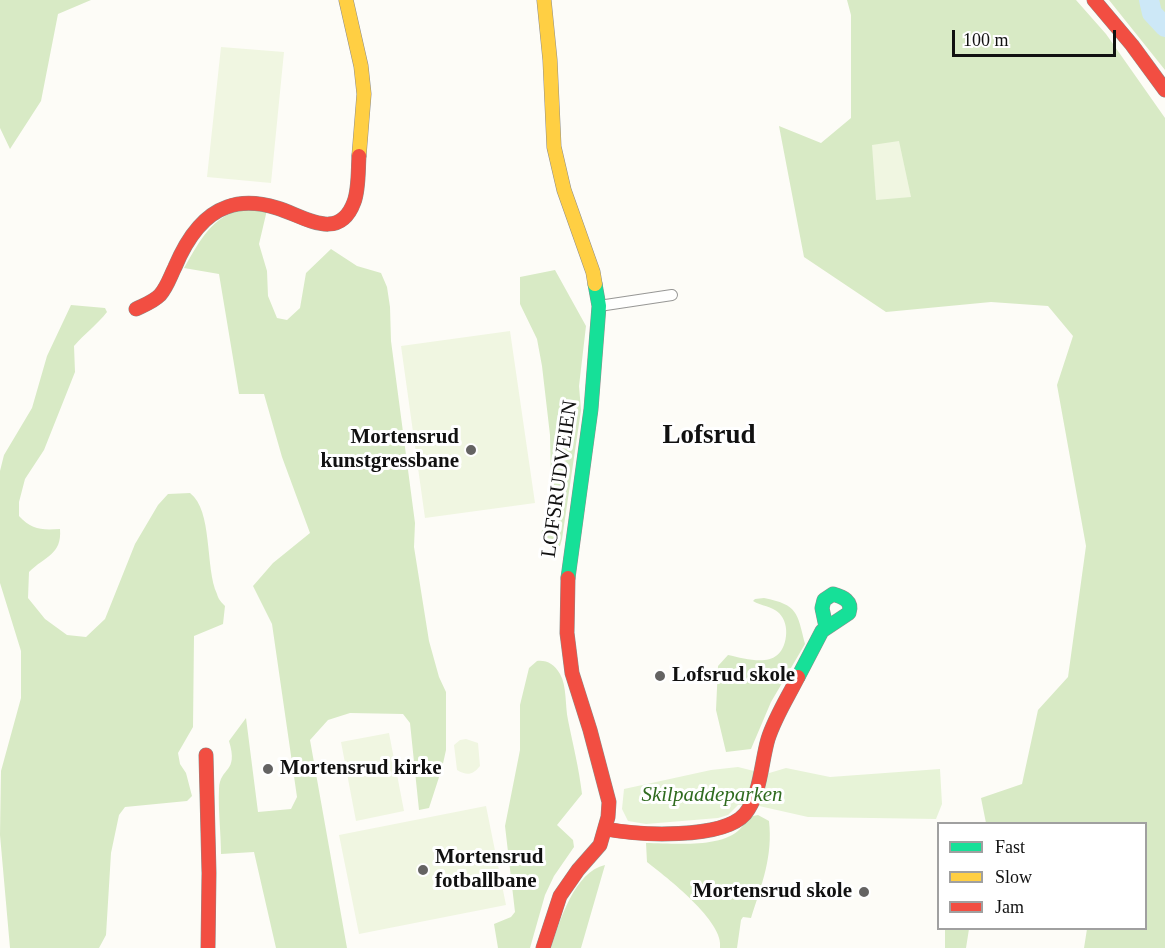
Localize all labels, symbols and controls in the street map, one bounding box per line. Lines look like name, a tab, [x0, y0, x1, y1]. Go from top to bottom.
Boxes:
scale bar	[955, 18, 1118, 56]
text: 100 m	[963, 30, 1009, 50]
street label: LOFSRUDVEIEN	[536, 399, 584, 559]
district label: Lofsrud	[662, 420, 756, 452]
place label: Mortensrud kunstgressbane	[321, 425, 459, 475]
marker: Mortensrud kunstgressbane	[464, 443, 478, 457]
place label: Lofsrud skole	[672, 663, 795, 689]
marker: Lofsrud skole	[653, 669, 667, 683]
place label: Mortensrud kirke	[280, 756, 442, 782]
marker: Mortensrud kirke	[261, 762, 275, 776]
park label: Skilpaddeparken	[641, 782, 783, 808]
legend	[937, 822, 1147, 930]
text: Fast	[995, 837, 1025, 857]
place label: Mortensrud fotballbane	[435, 845, 543, 895]
marker: Mortensrud fotballbane	[416, 863, 430, 877]
text: Slow	[995, 867, 1032, 887]
place label: Mortensrud skole	[693, 879, 852, 905]
marker: Mortensrud skole	[857, 885, 871, 899]
text: Jam	[995, 897, 1024, 917]

